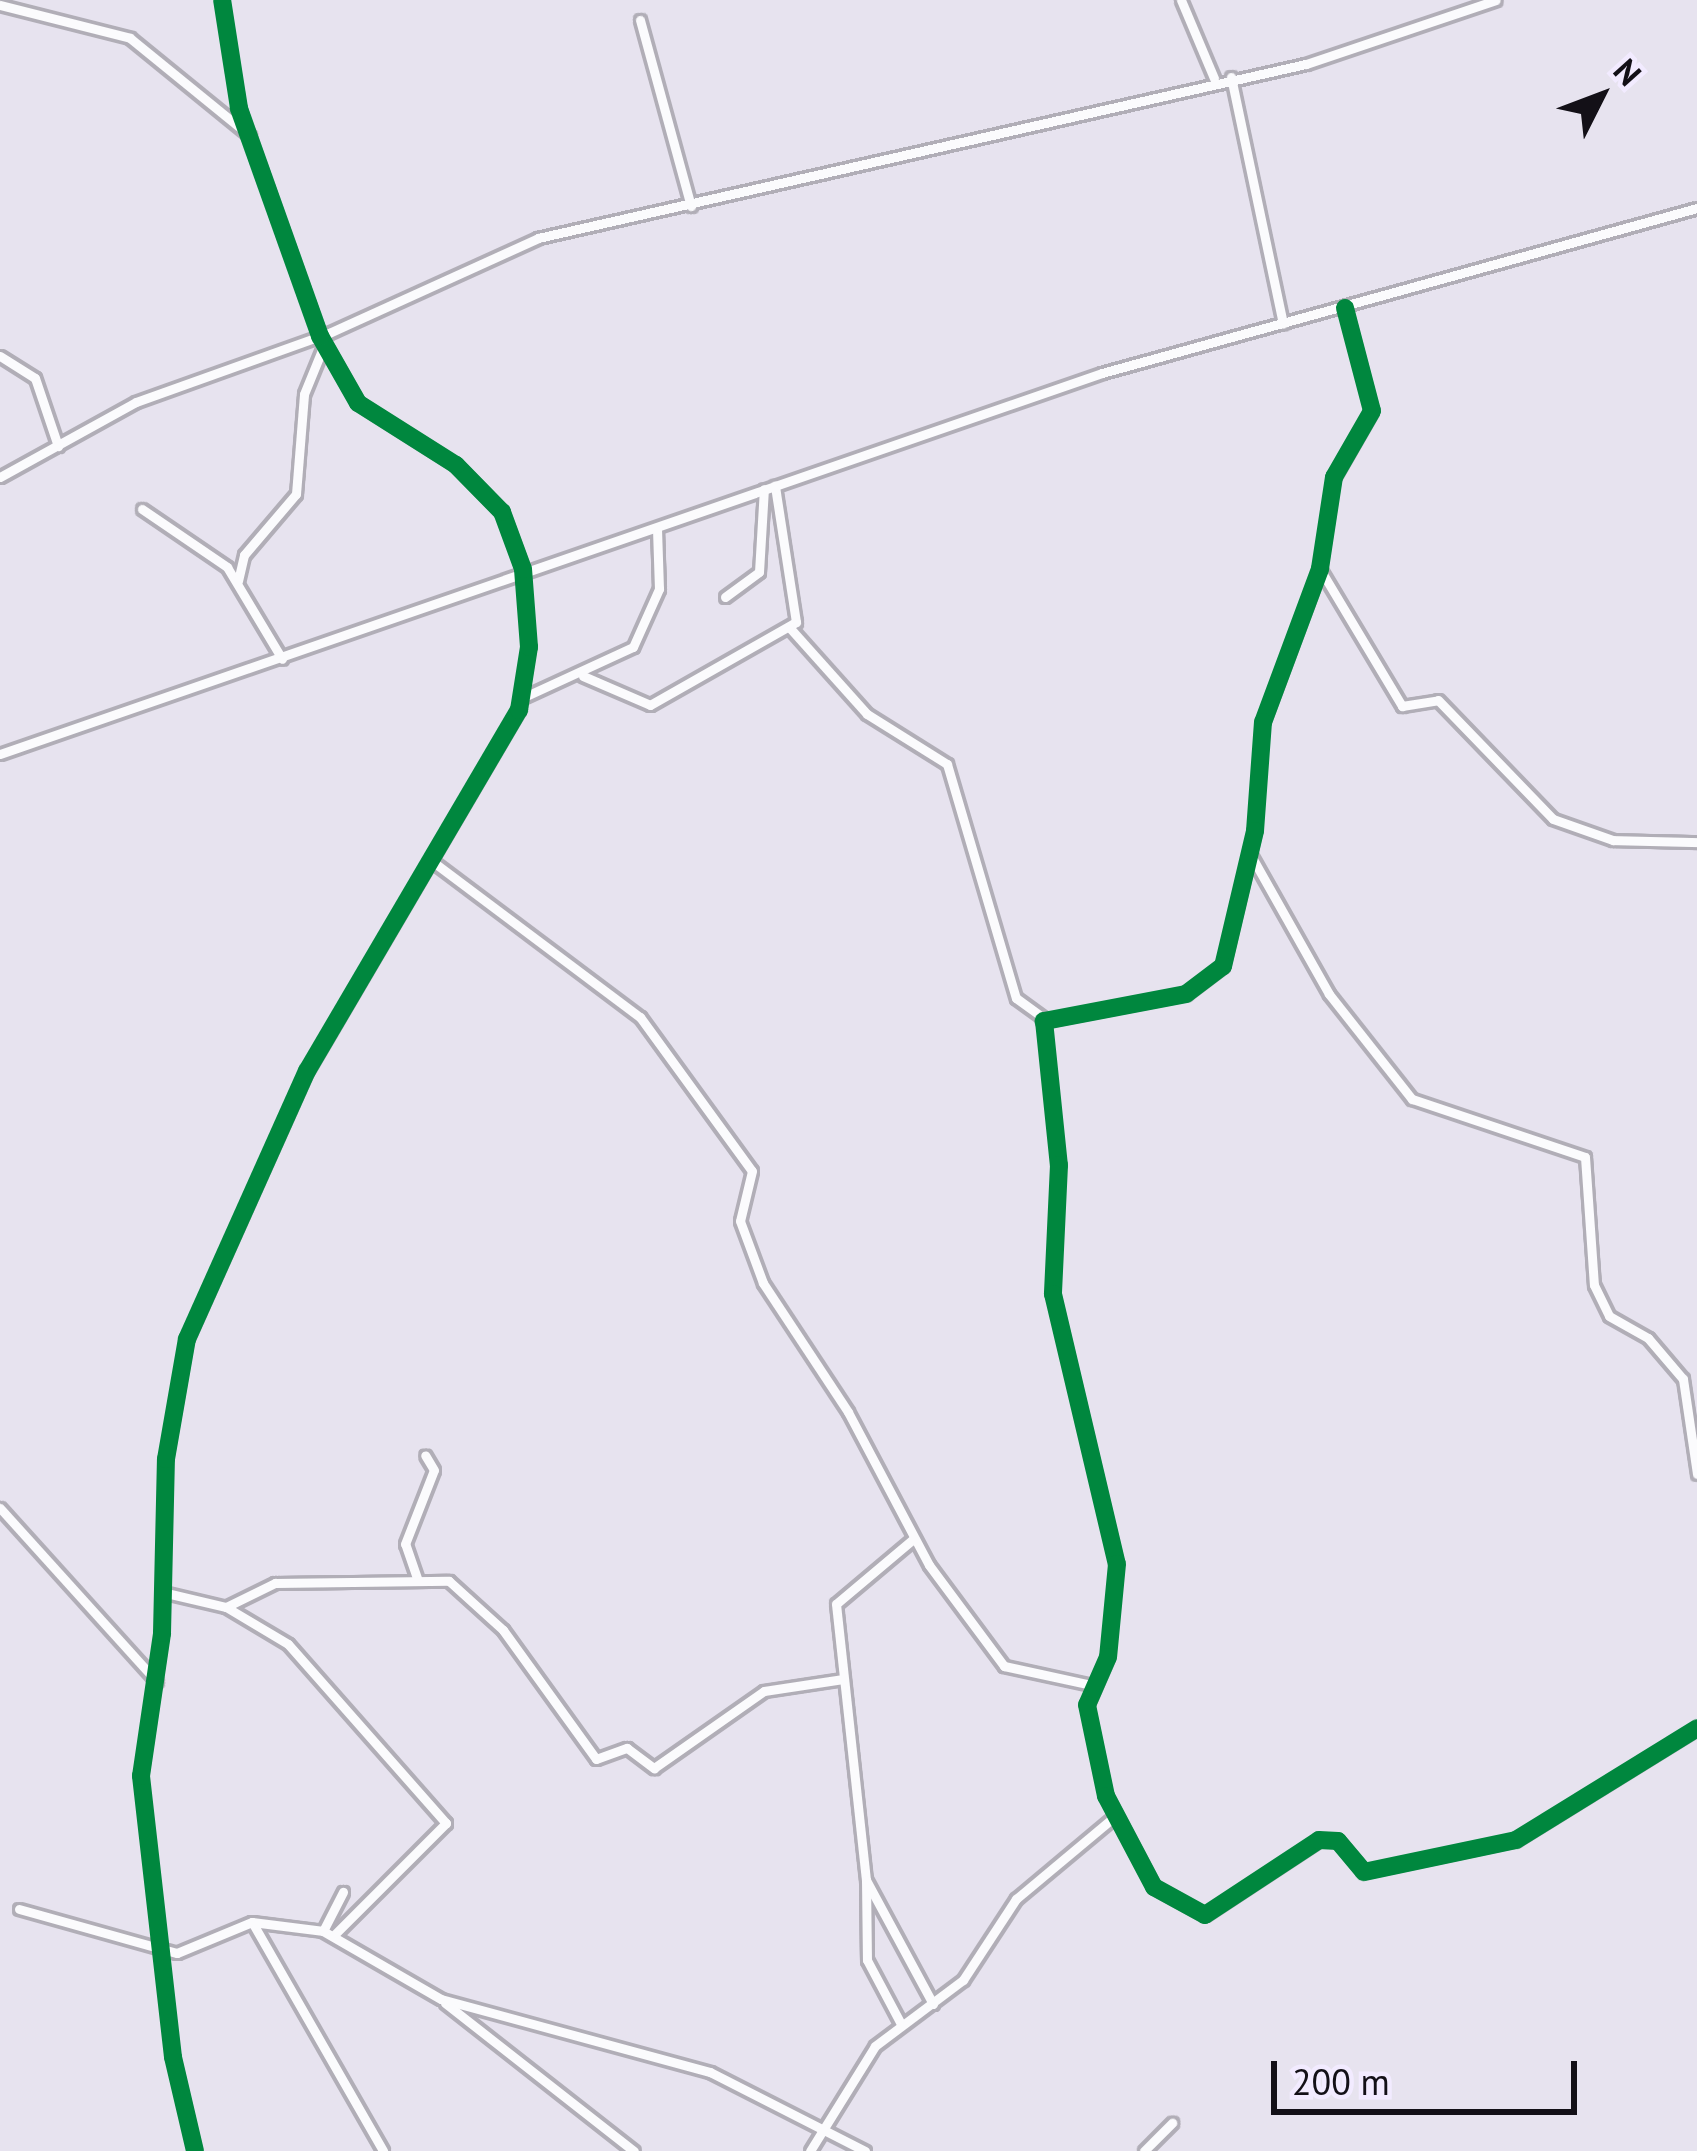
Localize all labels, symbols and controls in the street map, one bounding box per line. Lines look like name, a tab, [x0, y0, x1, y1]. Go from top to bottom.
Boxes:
north arrow	[1541, 36, 1661, 156]
text: N	[1605, 49, 1651, 94]
scale bar	[1277, 2037, 1583, 2111]
text: 200 m	[1292, 2058, 1390, 2105]

